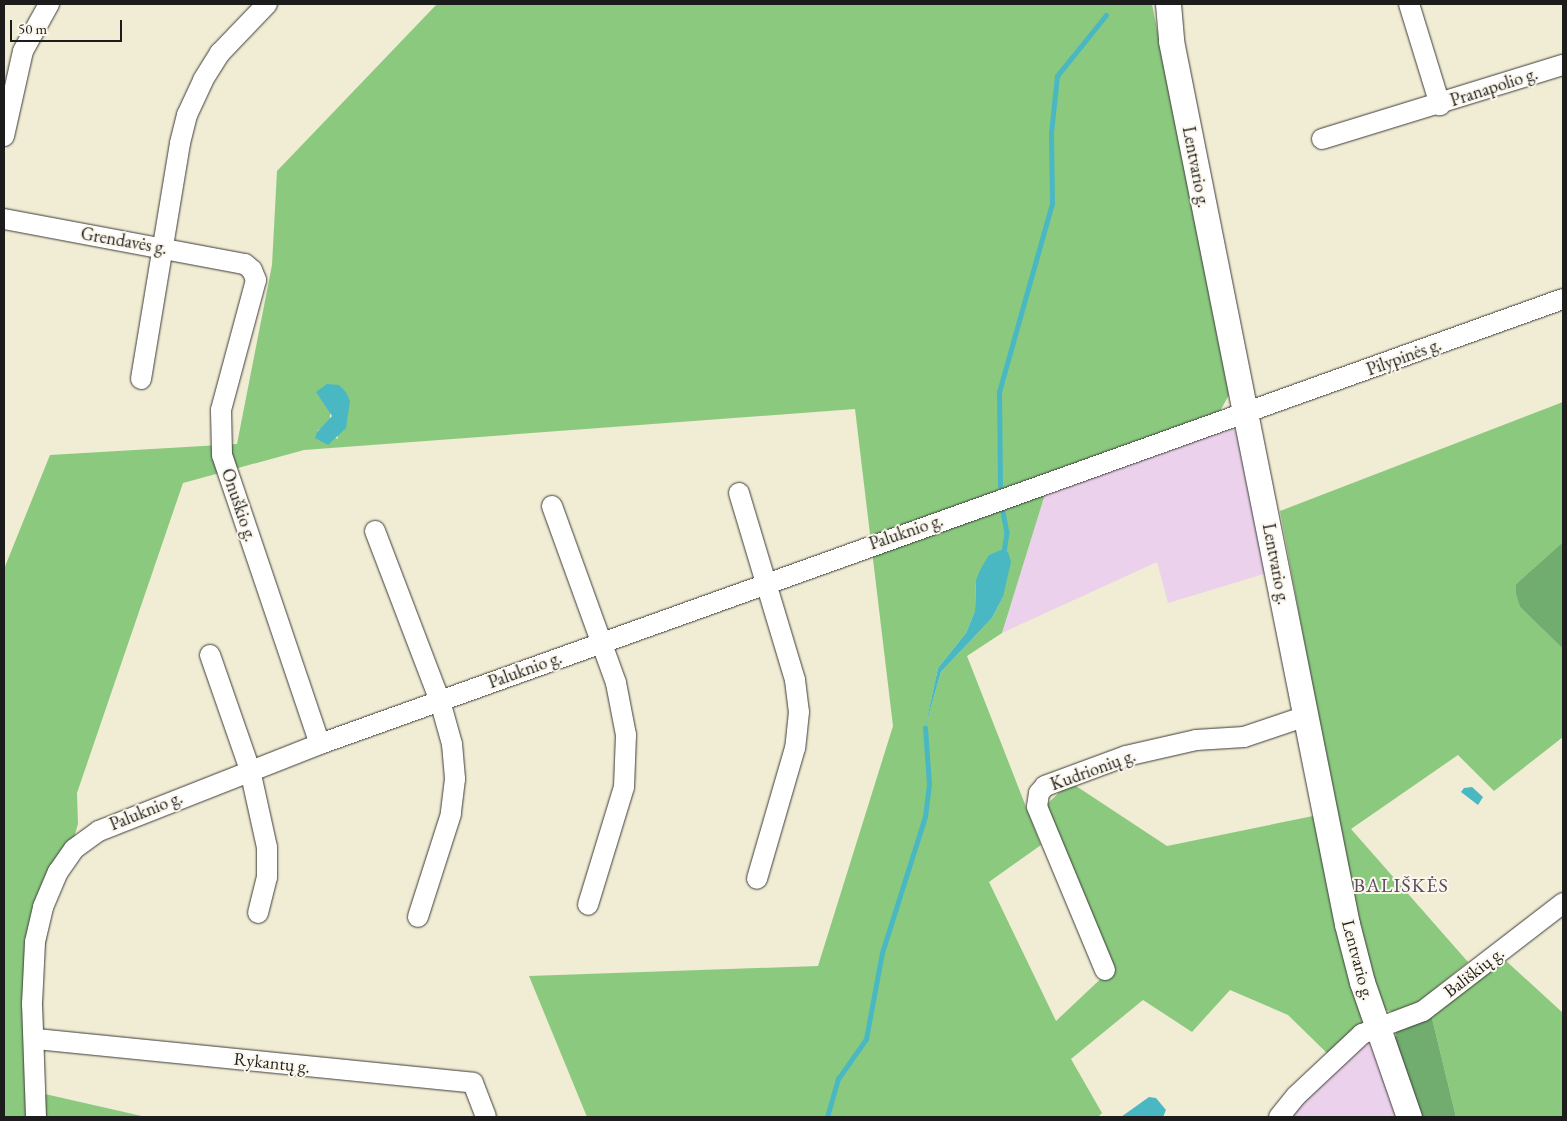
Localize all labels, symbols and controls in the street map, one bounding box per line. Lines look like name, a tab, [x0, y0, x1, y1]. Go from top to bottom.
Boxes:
scale bar	[12, 10, 125, 42]
text: 50 m	[18, 19, 47, 38]
street label: Pranapolio g.	[1447, 63, 1541, 111]
street label: Lentvario g.	[1178, 125, 1214, 209]
street label: Grendavės g.	[79, 223, 169, 259]
street label: Pilypinės g.	[1364, 333, 1444, 381]
street label: Onuškio g.	[216, 466, 262, 544]
street label: Paluknio g.	[866, 509, 946, 555]
street label: Lentvario g.	[1258, 522, 1294, 606]
street label: Paluknio g.	[485, 647, 565, 693]
street label: Kudrionių g.	[1047, 745, 1139, 795]
street label: Paluknio g.	[106, 787, 186, 835]
district label: BALIŠKĖS	[1352, 873, 1450, 897]
street label: Lentvario g.	[1337, 917, 1379, 1003]
street label: Bališkių g.	[1440, 942, 1508, 1002]
street label: Rykantų g.	[233, 1048, 311, 1078]

